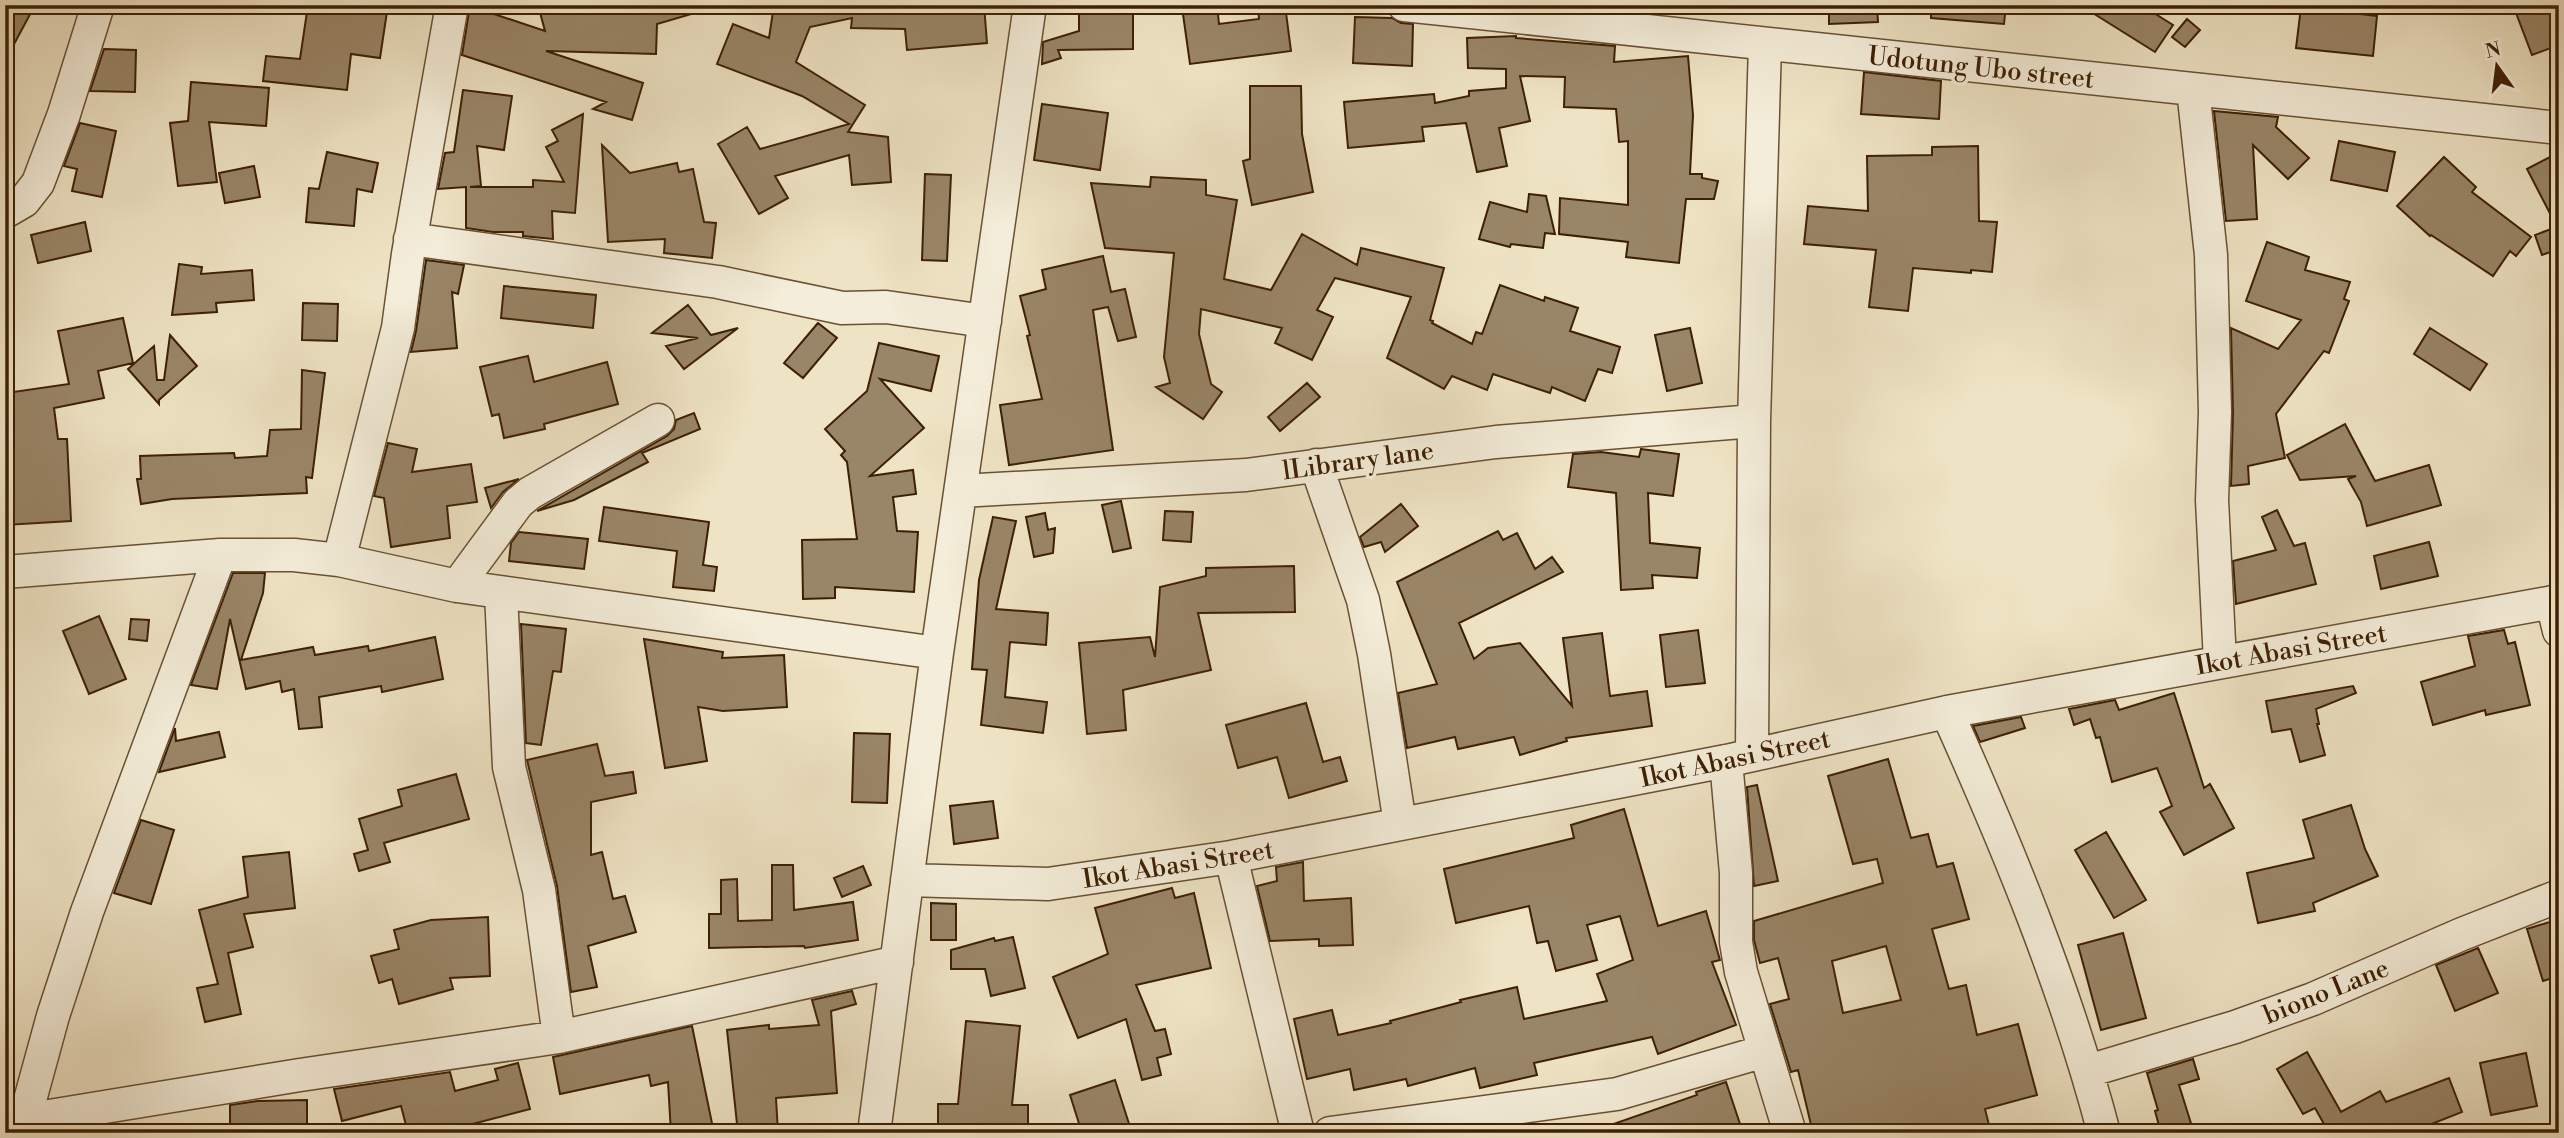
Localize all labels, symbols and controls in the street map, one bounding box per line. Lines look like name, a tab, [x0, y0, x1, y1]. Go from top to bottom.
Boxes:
north arrow	[2462, 32, 2532, 102]
text: N	[2483, 37, 2503, 64]
street label: Udotung Ubo street	[1866, 40, 2096, 96]
street label: lLibrary lane	[1281, 435, 1436, 487]
street label: Ikot Abasi Street	[2193, 617, 2389, 683]
street label: Ikot Abasi Street	[1637, 723, 1833, 795]
street label: Ikot Abasi Street	[1080, 834, 1276, 896]
street label: biono Lane	[2259, 952, 2394, 1032]

